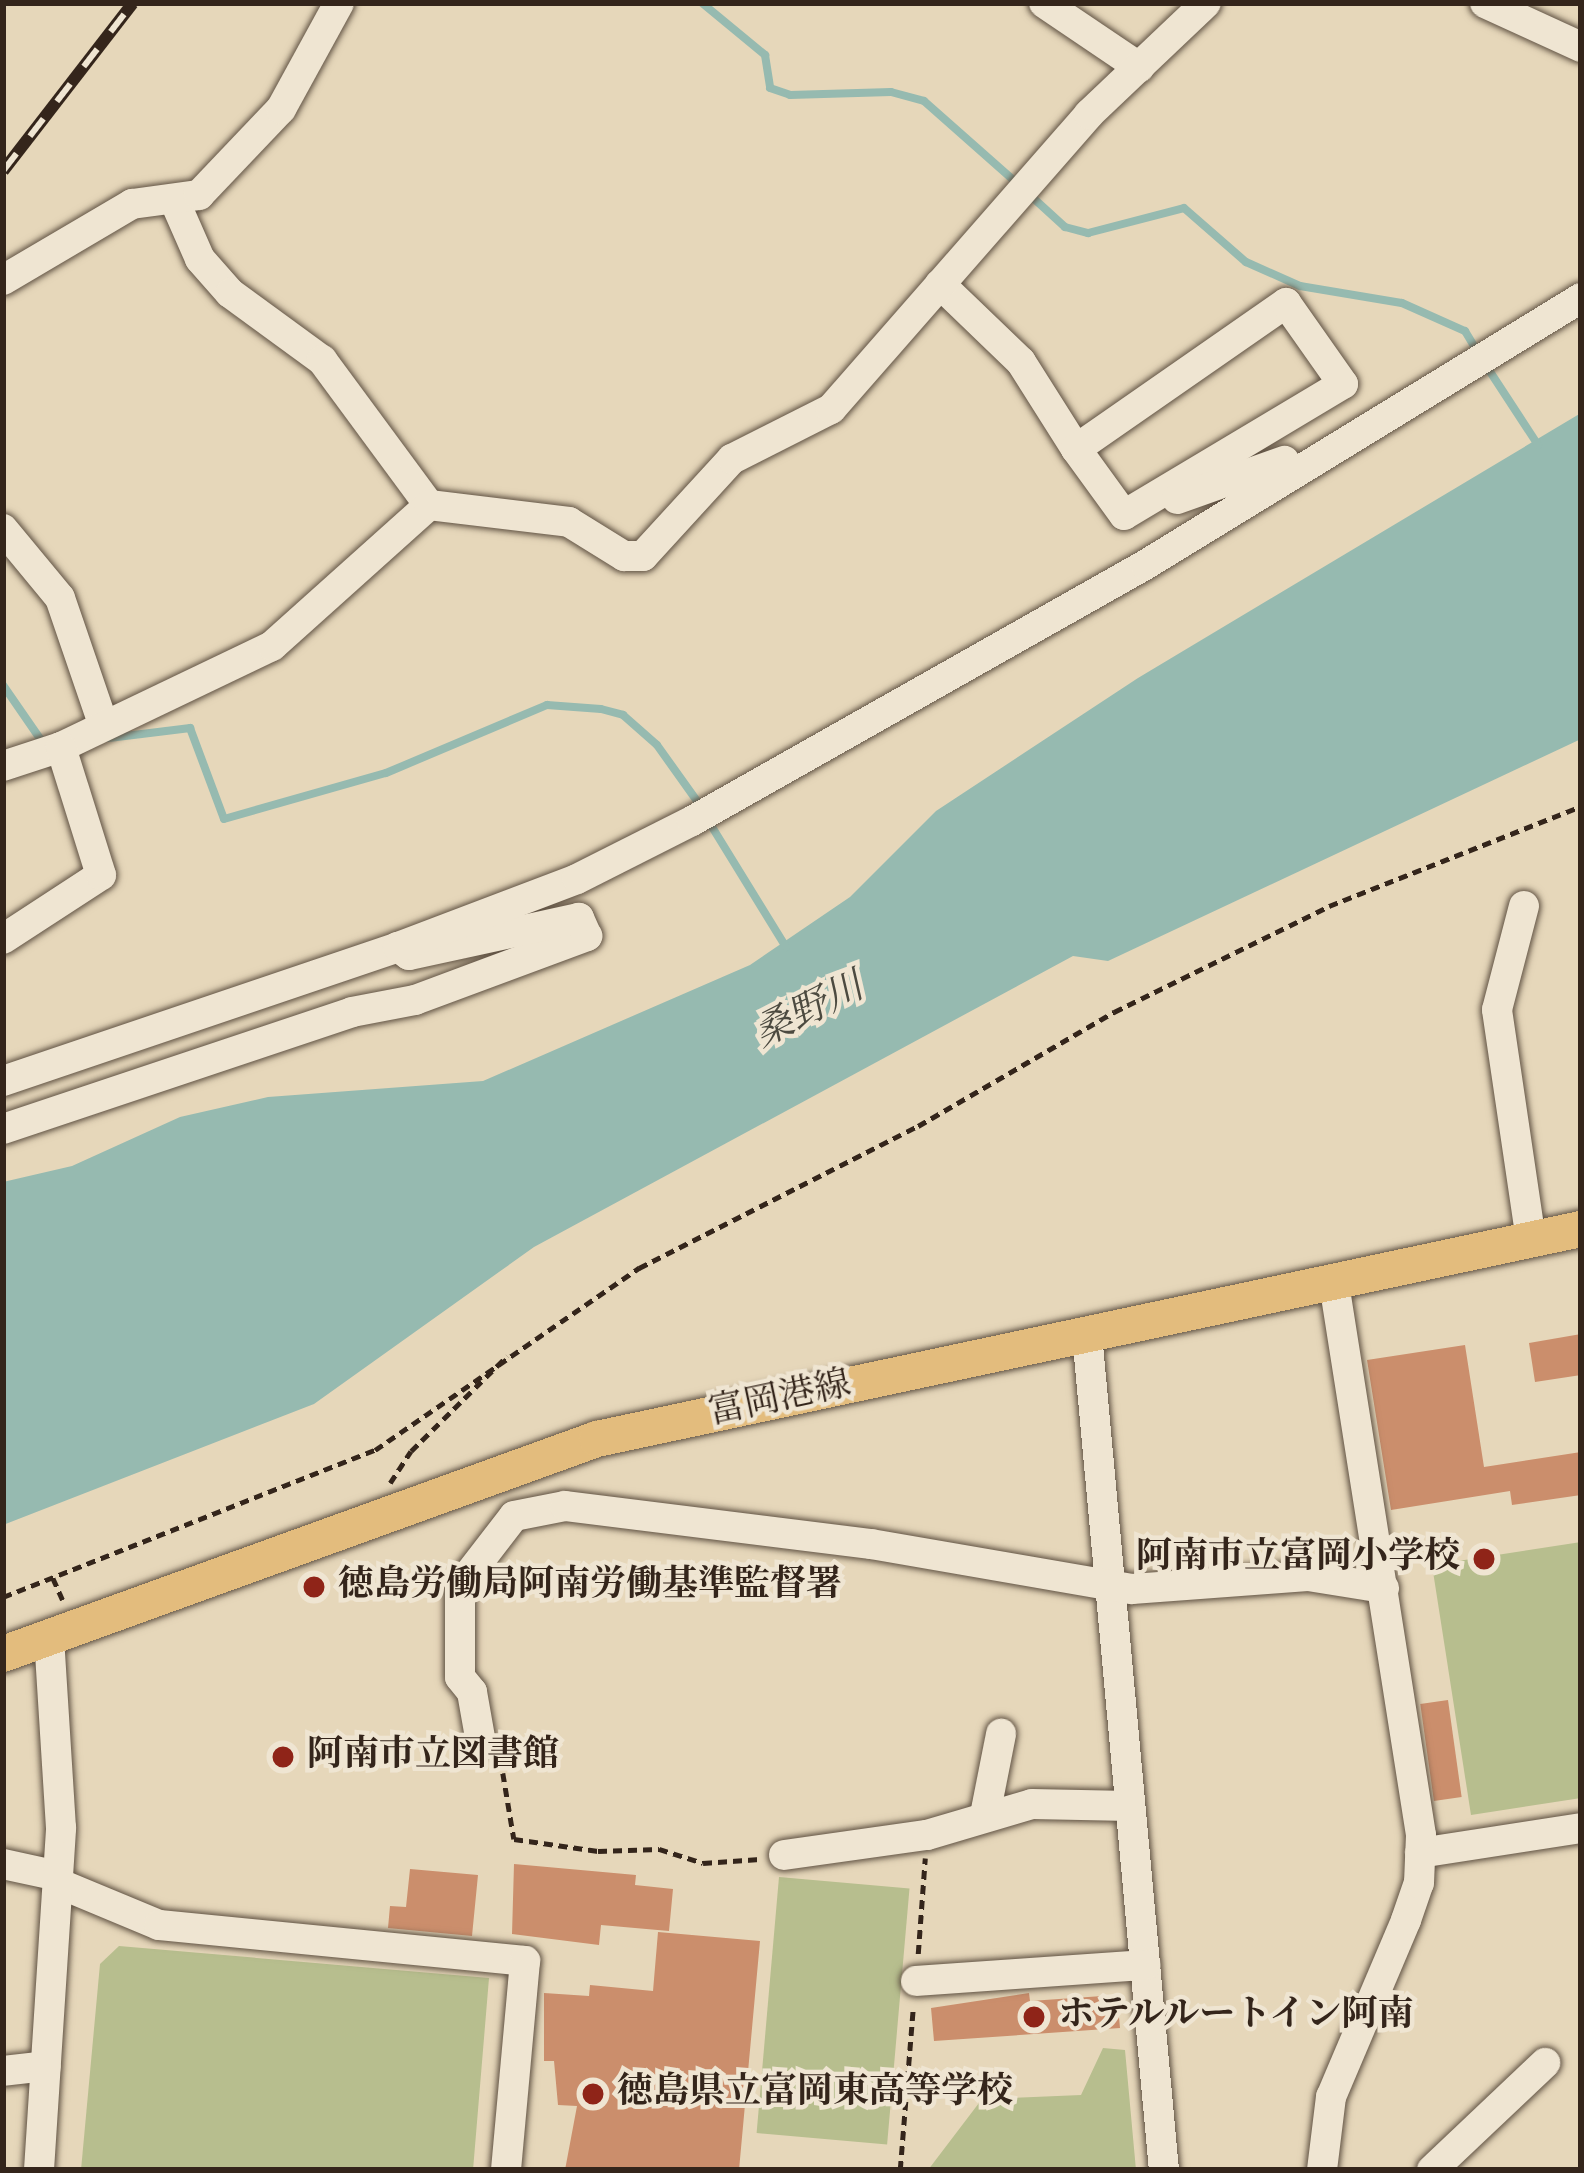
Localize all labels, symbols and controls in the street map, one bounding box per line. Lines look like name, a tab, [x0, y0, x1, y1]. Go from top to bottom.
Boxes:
water label: 桑野川	[747, 966, 873, 1060]
street label: 富岡港線	[705, 1364, 855, 1436]
place label: 阿南市立富岡小学校	[1136, 1537, 1460, 1581]
marker: 阿南市立富岡小学校	[1471, 1546, 1497, 1572]
place label: 徳島労働局阿南労働基準監督署	[338, 1565, 842, 1609]
marker: 徳島労働局阿南労働基準監督署	[301, 1574, 327, 1600]
place label: 阿南市立図書館	[307, 1735, 559, 1779]
marker: 阿南市立図書館	[270, 1744, 296, 1770]
place label: ホテルルートイン阿南	[1058, 1995, 1418, 2039]
marker: ホテルルートイン阿南	[1021, 2004, 1047, 2030]
place label: 徳島県立富岡東高等学校	[617, 2072, 1013, 2116]
marker: 徳島県立富岡東高等学校	[580, 2081, 606, 2107]

